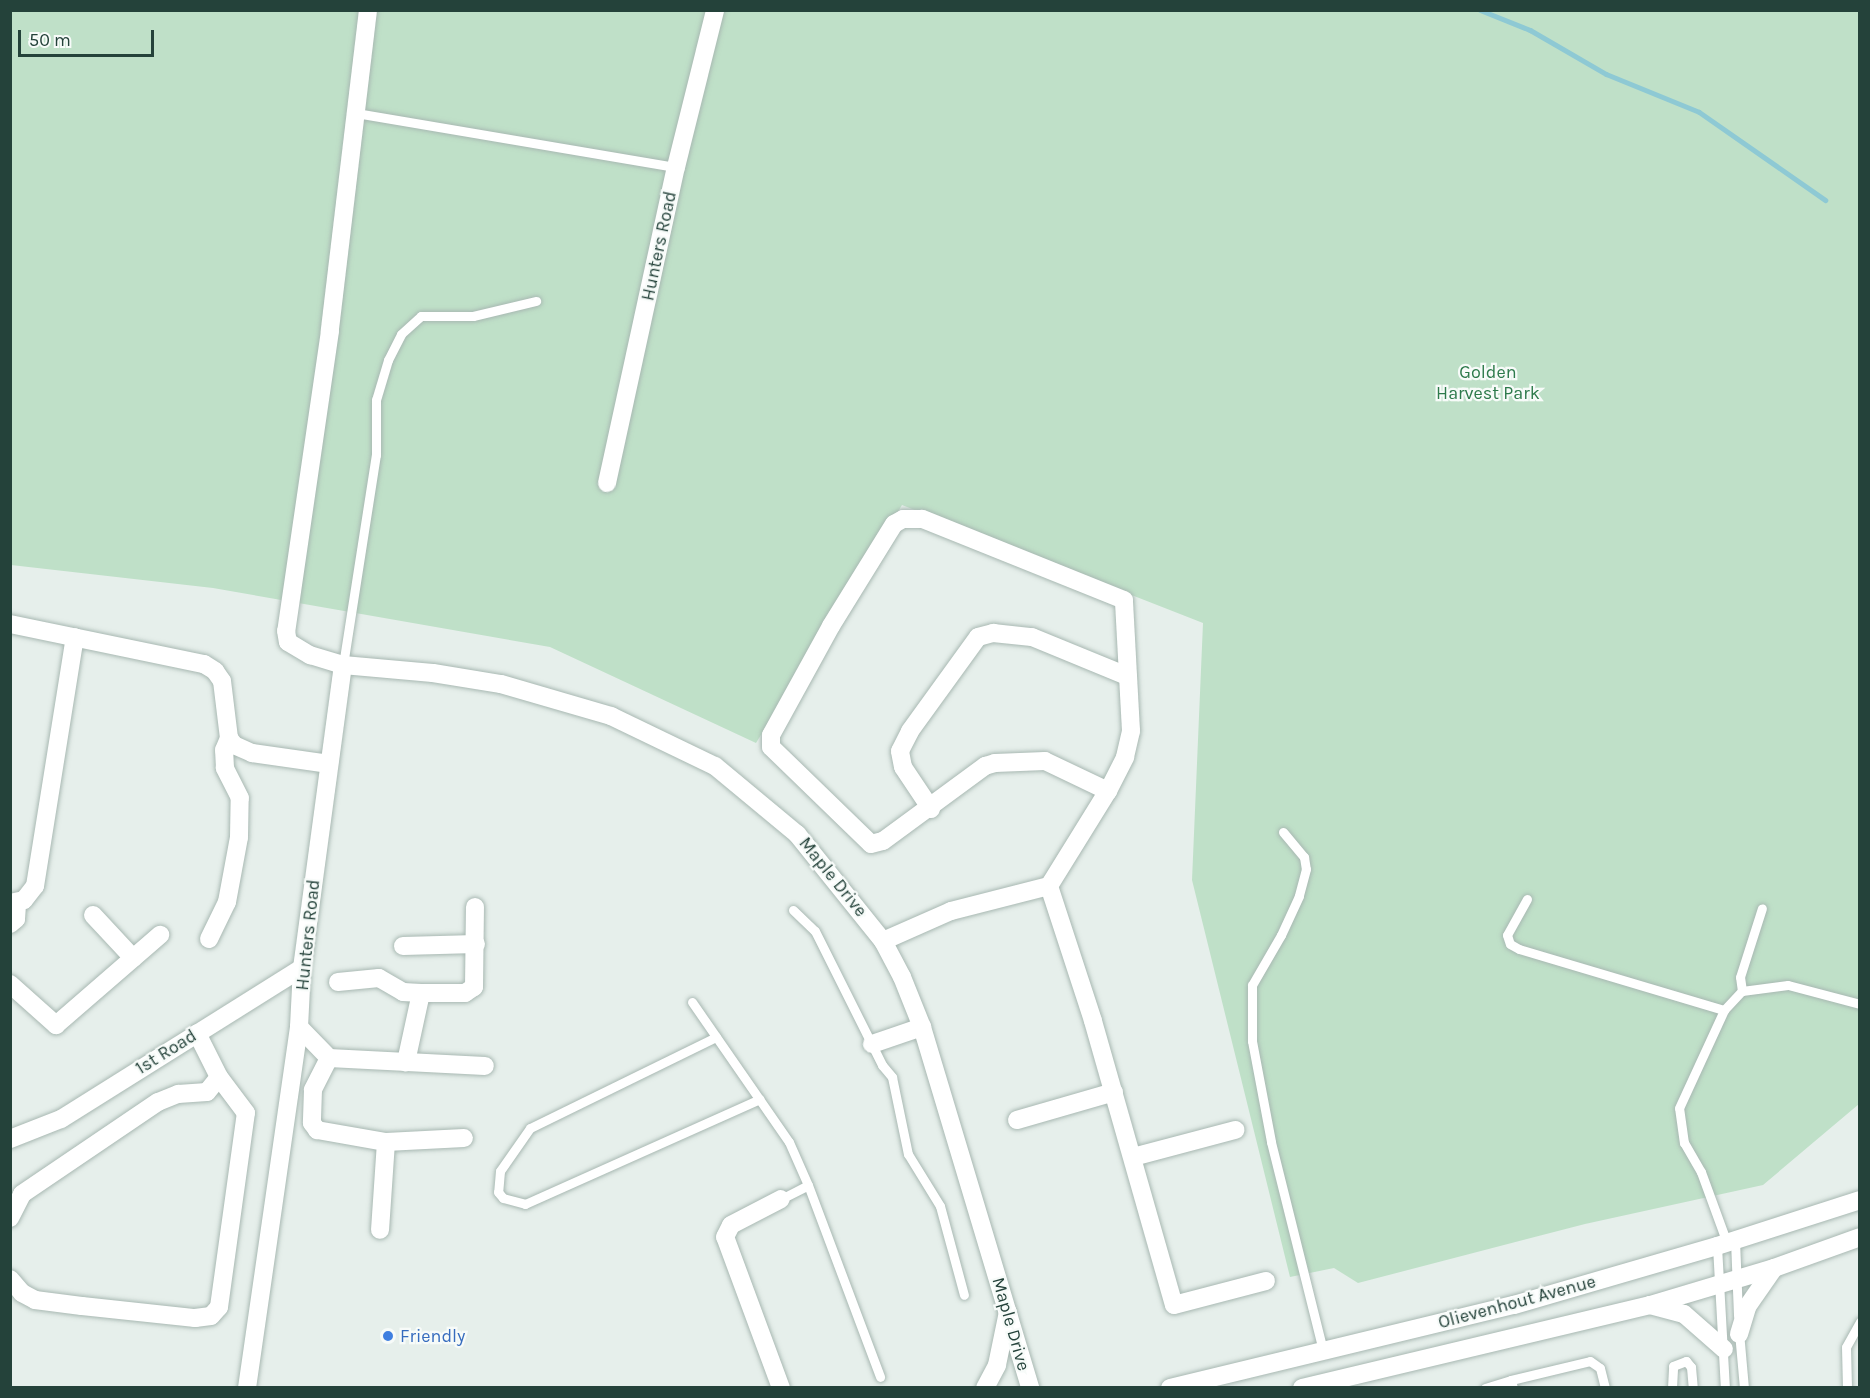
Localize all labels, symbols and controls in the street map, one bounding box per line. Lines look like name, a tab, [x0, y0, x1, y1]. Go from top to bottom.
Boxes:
scale bar	[21, 18, 158, 56]
text: 50 m	[29, 29, 71, 51]
street label: Hunters Road	[637, 189, 681, 303]
park label: Golden Harvest Park	[1436, 362, 1540, 404]
street label: Maple Drive	[794, 833, 872, 921]
street label: Hunters Road	[291, 878, 325, 992]
street label: 1st Road	[131, 1025, 201, 1079]
street label: Olievenhout Avenue	[1436, 1271, 1598, 1333]
street label: Maple Drive	[987, 1275, 1035, 1373]
place label: Friendly	[400, 1325, 465, 1347]
marker: Friendly	[381, 1329, 395, 1343]

